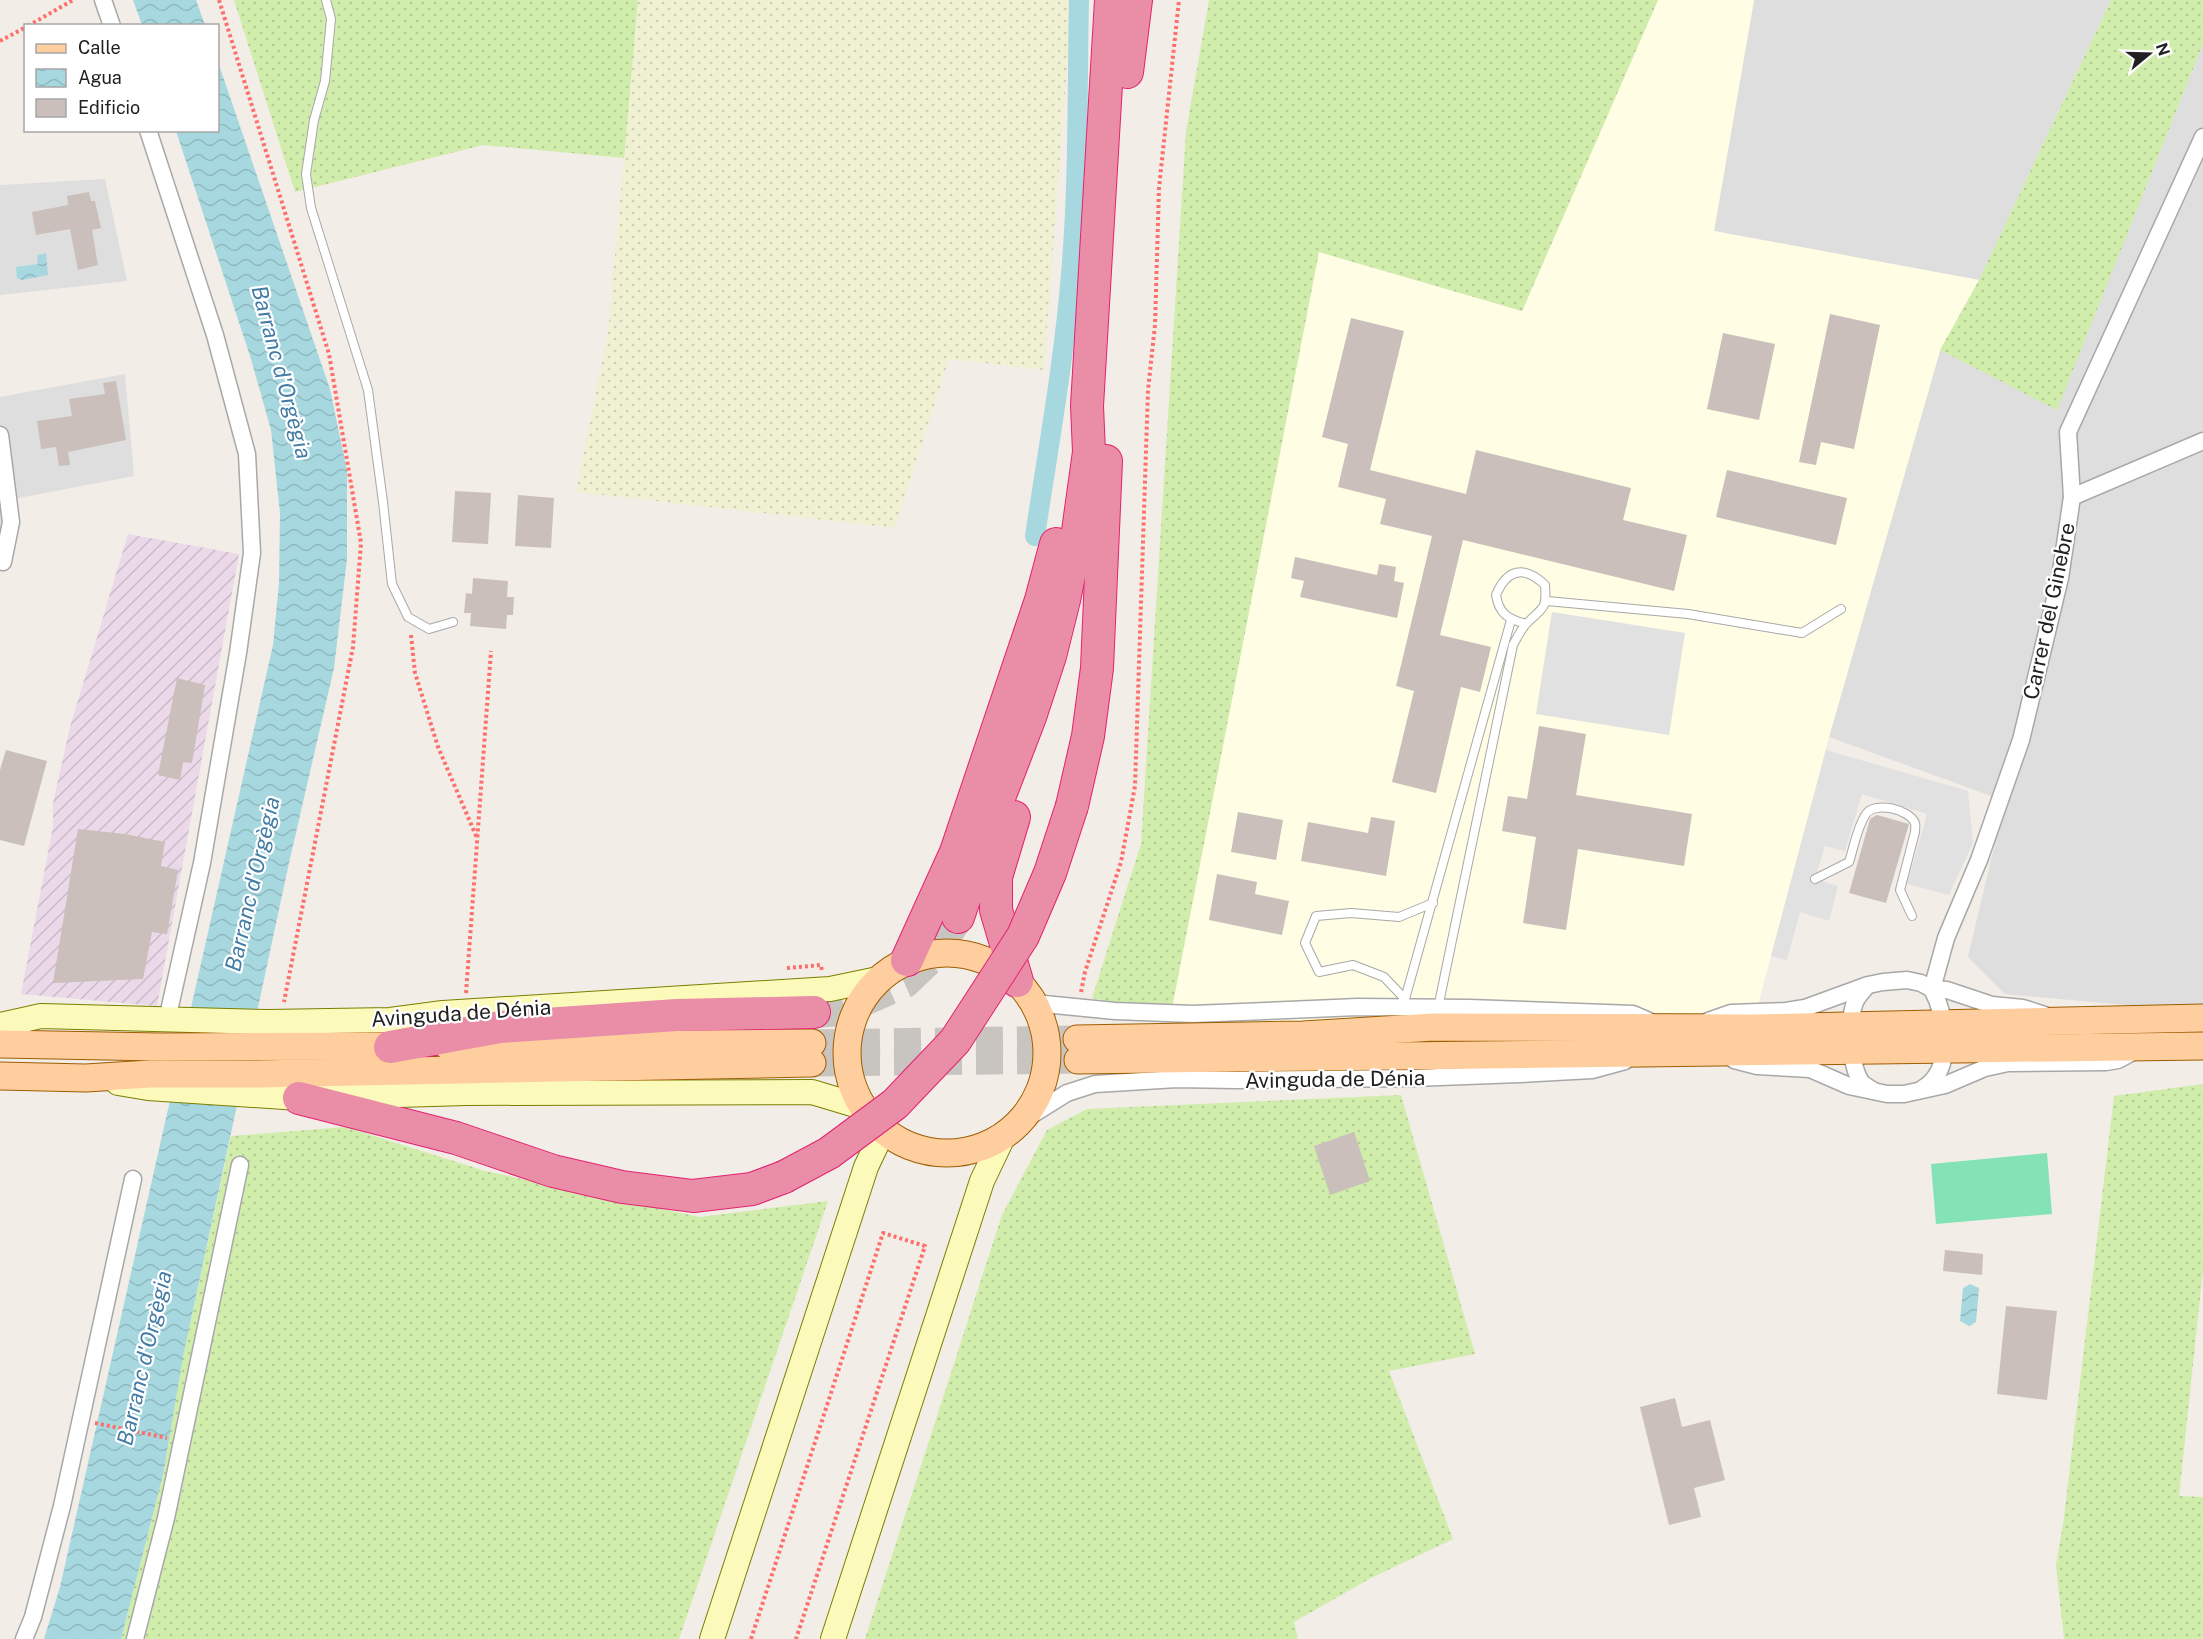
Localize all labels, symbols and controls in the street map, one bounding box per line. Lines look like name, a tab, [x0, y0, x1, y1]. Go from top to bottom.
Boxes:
legend	[24, 24, 219, 132]
north arrow	[2119, 24, 2179, 84]
text: Calle	[78, 37, 121, 58]
text: N	[2152, 40, 2174, 58]
text: Agua	[78, 67, 122, 88]
text: Edificio	[78, 97, 140, 118]
water label: Barranc d'Orgègia	[246, 282, 318, 462]
street label: Carrer del Ginebre	[2018, 520, 2080, 702]
water label: Barranc d'Orgègia	[219, 794, 285, 974]
street label: Avinguda de Dénia	[370, 994, 552, 1032]
street label: Avinguda de Dénia	[1245, 1065, 1425, 1093]
water label: Barranc d'Orgègia	[111, 1268, 177, 1448]

